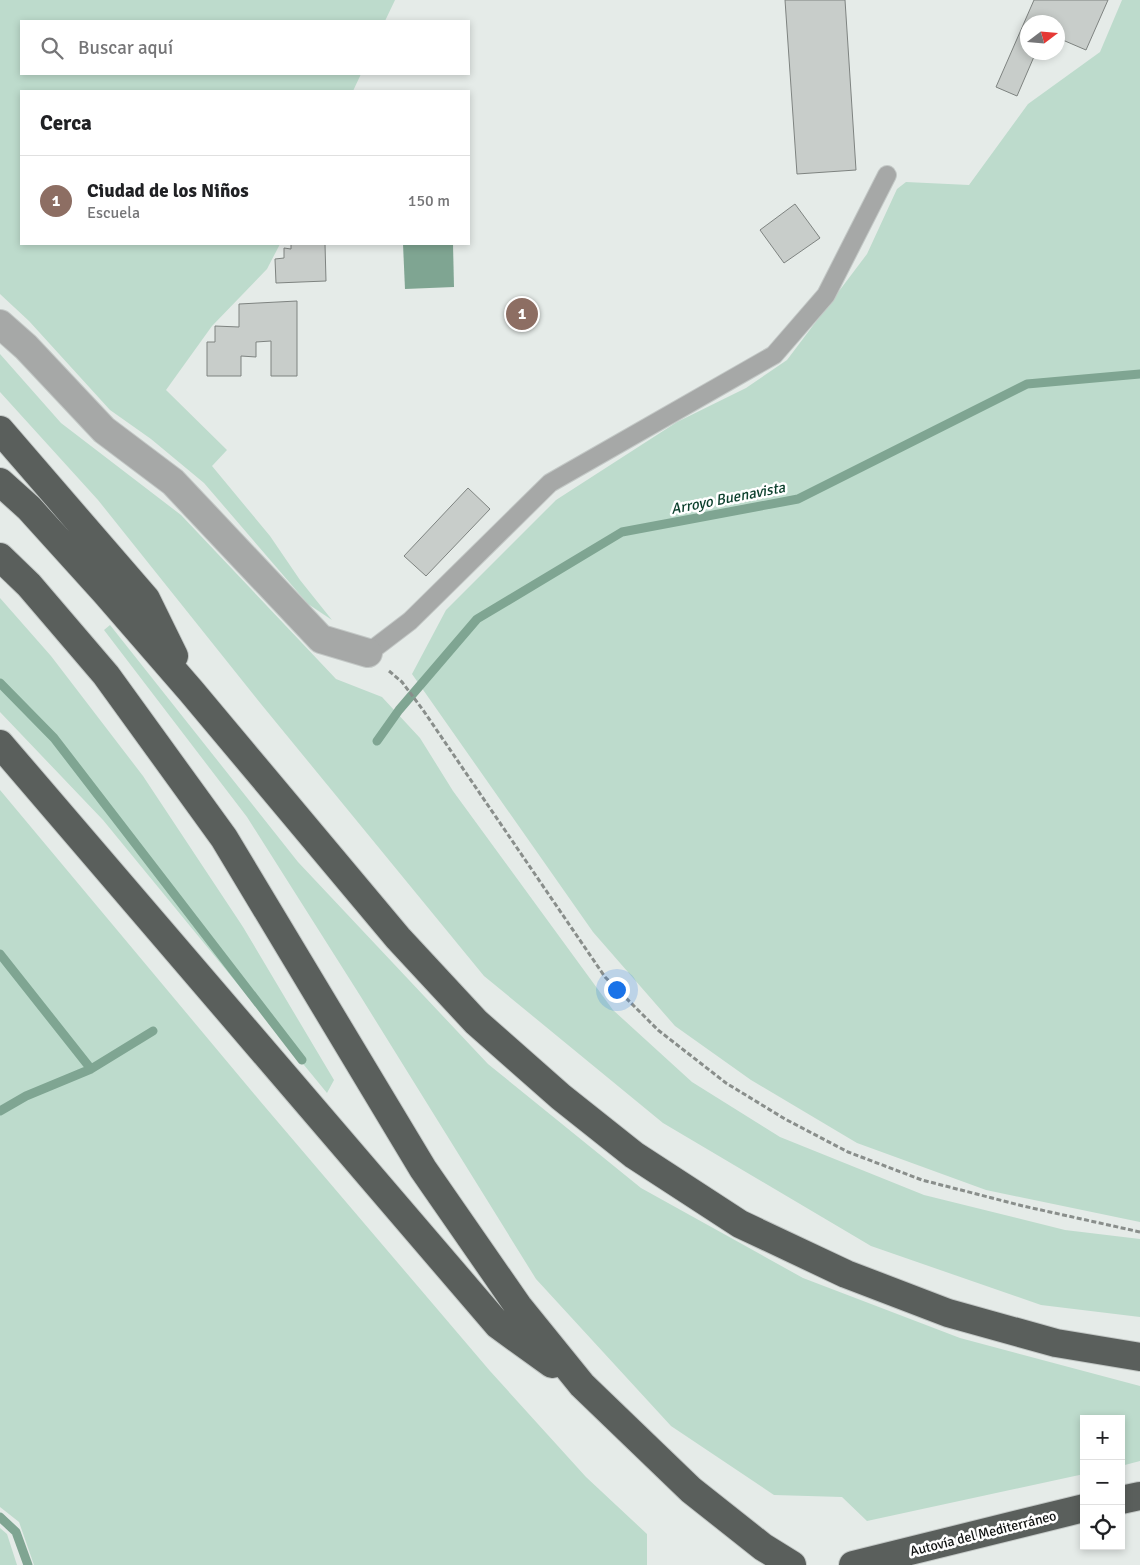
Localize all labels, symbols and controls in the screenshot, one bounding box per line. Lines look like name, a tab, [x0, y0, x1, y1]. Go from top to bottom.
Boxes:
north arrow	[1020, 15, 1065, 60]
search box	[20, 20, 470, 75]
icon: search	[38, 34, 66, 62]
text: Buscar aquí	[78, 36, 173, 60]
text: Cerca	[40, 110, 92, 136]
text: Ciudad de los Niños	[87, 179, 249, 203]
text: 1	[52, 191, 60, 211]
text: 150 m	[408, 191, 450, 211]
text: Escuela	[87, 203, 140, 223]
pin: 1	[506, 295, 538, 333]
water label: Arroyo Buenavista	[669, 478, 787, 518]
your location	[604, 977, 630, 1003]
map controls	[1080, 1415, 1125, 1550]
button: +	[1080, 1415, 1125, 1460]
button: −	[1080, 1460, 1125, 1505]
button: locate	[1080, 1505, 1125, 1550]
street label: Autovía del Mediterráneo	[908, 1507, 1058, 1560]

